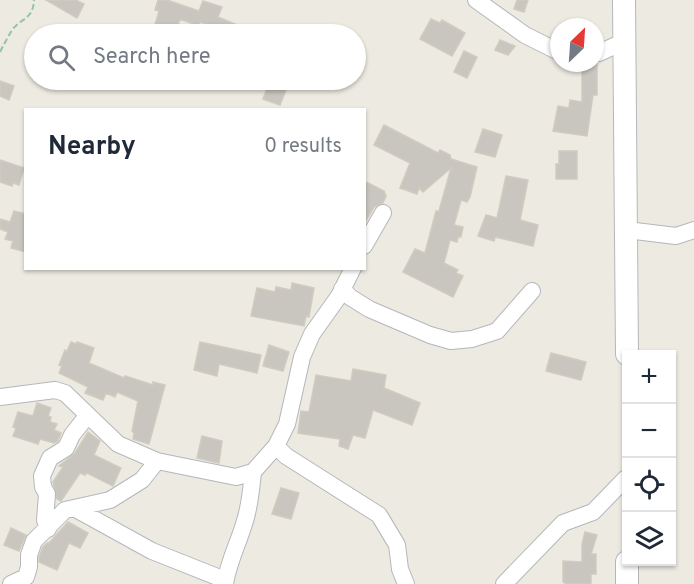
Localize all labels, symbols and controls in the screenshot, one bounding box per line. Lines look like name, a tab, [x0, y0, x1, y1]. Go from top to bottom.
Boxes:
north arrow	[550, 18, 604, 72]
search box	[24, 24, 366, 90]
icon: search	[45, 41, 78, 74]
text: Search here	[93, 44, 211, 71]
text: Nearby	[48, 131, 136, 164]
text: 0 results	[264, 134, 342, 160]
map controls	[622, 350, 676, 566]
button: +	[622, 350, 676, 404]
button: −	[622, 404, 676, 458]
button: locate	[622, 458, 676, 512]
button: layers	[622, 512, 676, 566]

